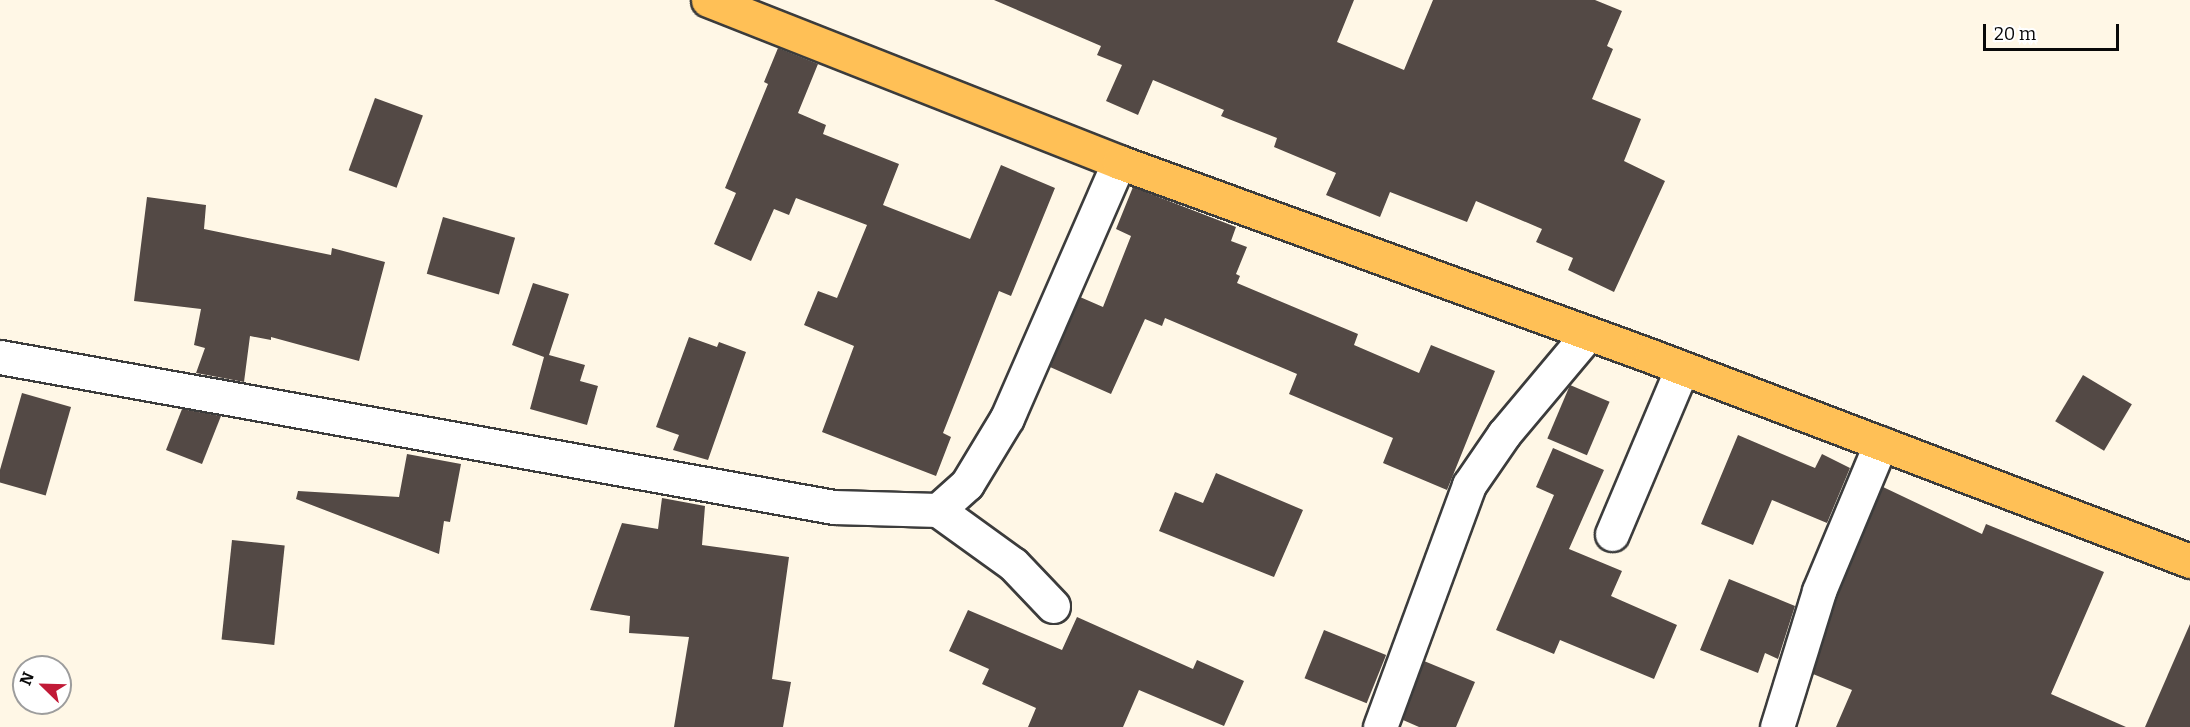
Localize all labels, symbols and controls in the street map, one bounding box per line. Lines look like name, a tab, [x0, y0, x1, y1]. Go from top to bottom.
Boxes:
scale bar	[1986, 12, 2122, 50]
text: 20 m	[1994, 23, 2036, 45]
north arrow	[12, 655, 72, 715]
text: N	[16, 669, 38, 688]

